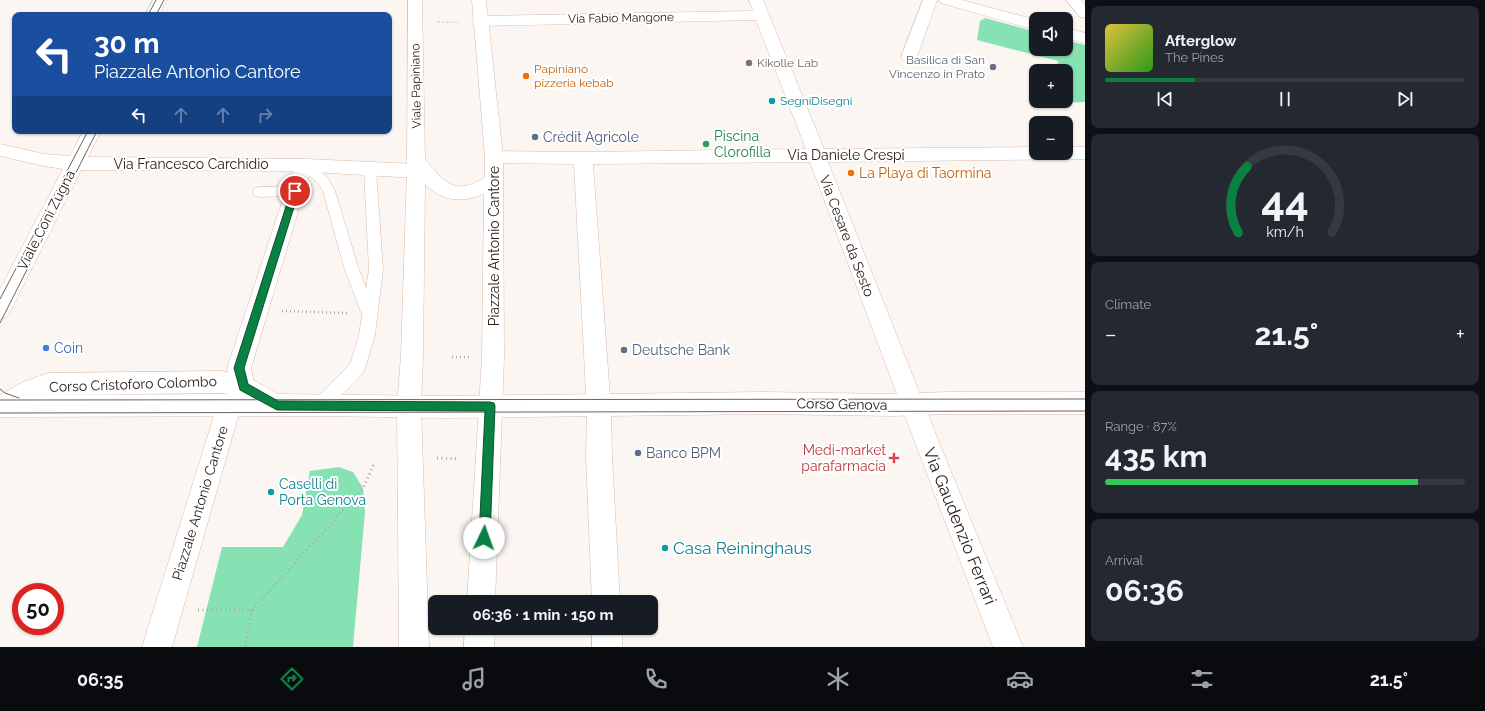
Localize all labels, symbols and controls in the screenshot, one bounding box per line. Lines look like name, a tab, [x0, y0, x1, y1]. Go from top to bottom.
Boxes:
street label: Via Fabio Mangone	[568, 10, 674, 26]
map controls	[1029, 12, 1073, 160]
button: sound	[1029, 12, 1073, 56]
text: 30 m	[94, 27, 160, 60]
icon: left	[28, 28, 80, 80]
text: Afterglow	[1165, 32, 1236, 50]
street label: Viale Papiniano	[408, 43, 424, 129]
text: The Pines	[1165, 50, 1224, 65]
place label: Basilica di San Vincenzo in Prato	[889, 53, 985, 81]
place label: Kikolle Lab	[757, 56, 818, 70]
marker: Kikolle Lab	[744, 58, 754, 68]
text: Piazzale Antonio Cantore	[94, 61, 301, 82]
place label: Papiniano pizzeria kebab	[534, 62, 614, 90]
marker: Basilica di San Vincenzo in Prato	[988, 62, 998, 72]
button: +	[1029, 64, 1073, 108]
marker: Papiniano pizzeria kebab	[521, 71, 531, 81]
icon: previous	[1154, 88, 1176, 110]
icon: pause	[1274, 88, 1296, 110]
icon: next	[1394, 88, 1416, 110]
place label: SegniDisegni	[780, 94, 852, 108]
marker: SegniDisegni	[767, 96, 777, 106]
icon: left	[128, 104, 150, 126]
icon: ahead	[170, 104, 192, 126]
icon: ahead	[212, 104, 234, 126]
icon: right	[254, 104, 276, 126]
button: −	[1029, 116, 1073, 160]
place label: Piscina Clorofilla	[714, 128, 771, 160]
place label: Crédit Agricole	[543, 129, 639, 145]
marker: Crédit Agricole	[530, 132, 540, 142]
marker: Piscina Clorofilla	[701, 139, 711, 149]
street label: Via Daniele Crespi	[787, 147, 905, 163]
street label: Via Francesco Carchidio	[113, 156, 269, 172]
place label: La Playa di Taormina	[859, 165, 991, 181]
street label: Piazzale Antonio Cantore	[486, 166, 502, 326]
street label: Viale Coni Zugna	[14, 167, 78, 273]
marker: La Playa di Taormina	[846, 168, 856, 178]
street label: Via Cesare da Sesto	[816, 173, 878, 299]
pin	[278, 174, 312, 208]
text: 44	[1261, 177, 1309, 226]
icon: arrive	[284, 180, 306, 202]
text: km/h	[1266, 224, 1304, 240]
text: Climate	[1105, 297, 1151, 312]
text: 21.5°	[1255, 317, 1318, 352]
text: −	[1105, 321, 1117, 347]
text: +	[1456, 321, 1465, 347]
place label: Coin	[54, 340, 83, 356]
place label: Deutsche Bank	[632, 342, 731, 358]
marker: Coin	[41, 343, 51, 353]
marker: Deutsche Bank	[619, 345, 629, 355]
street label: Corso Cristoforo Colombo	[49, 373, 217, 395]
street label: Corso Genova	[796, 395, 888, 413]
text: Range · 87%	[1105, 419, 1177, 434]
street label: Piazzale Antonio Cantore	[169, 424, 231, 582]
text: 435 km	[1105, 439, 1207, 474]
place label: Medi-market parafarmacia	[801, 442, 886, 474]
place label: Banco BPM	[646, 445, 721, 461]
street label: Via Gaudenzio Ferrari	[919, 445, 1001, 607]
marker: Banco BPM	[633, 448, 643, 458]
marker: Medi-market parafarmacia	[889, 453, 899, 463]
place label: Caselli di Porta Genova	[279, 476, 366, 508]
marker: Caselli di Porta Genova	[266, 487, 276, 497]
position arrow	[463, 517, 505, 559]
place label: Casa Reininghaus	[673, 538, 812, 558]
marker: Casa Reininghaus	[660, 543, 670, 553]
text: Arrival	[1105, 553, 1143, 568]
text: 06:36	[1105, 573, 1184, 608]
speed limit sign: 50	[12, 583, 64, 635]
text: 06:36 · 1 min · 150 m	[472, 606, 614, 624]
icon: directions	[278, 665, 306, 693]
icon: music	[460, 665, 488, 693]
icon: phone	[642, 665, 670, 693]
icon: climate	[824, 665, 852, 693]
icon: car	[1006, 665, 1034, 693]
icon: filters	[1188, 665, 1216, 693]
text: 06:35	[77, 669, 123, 690]
text: 21.5°	[1370, 669, 1408, 690]

